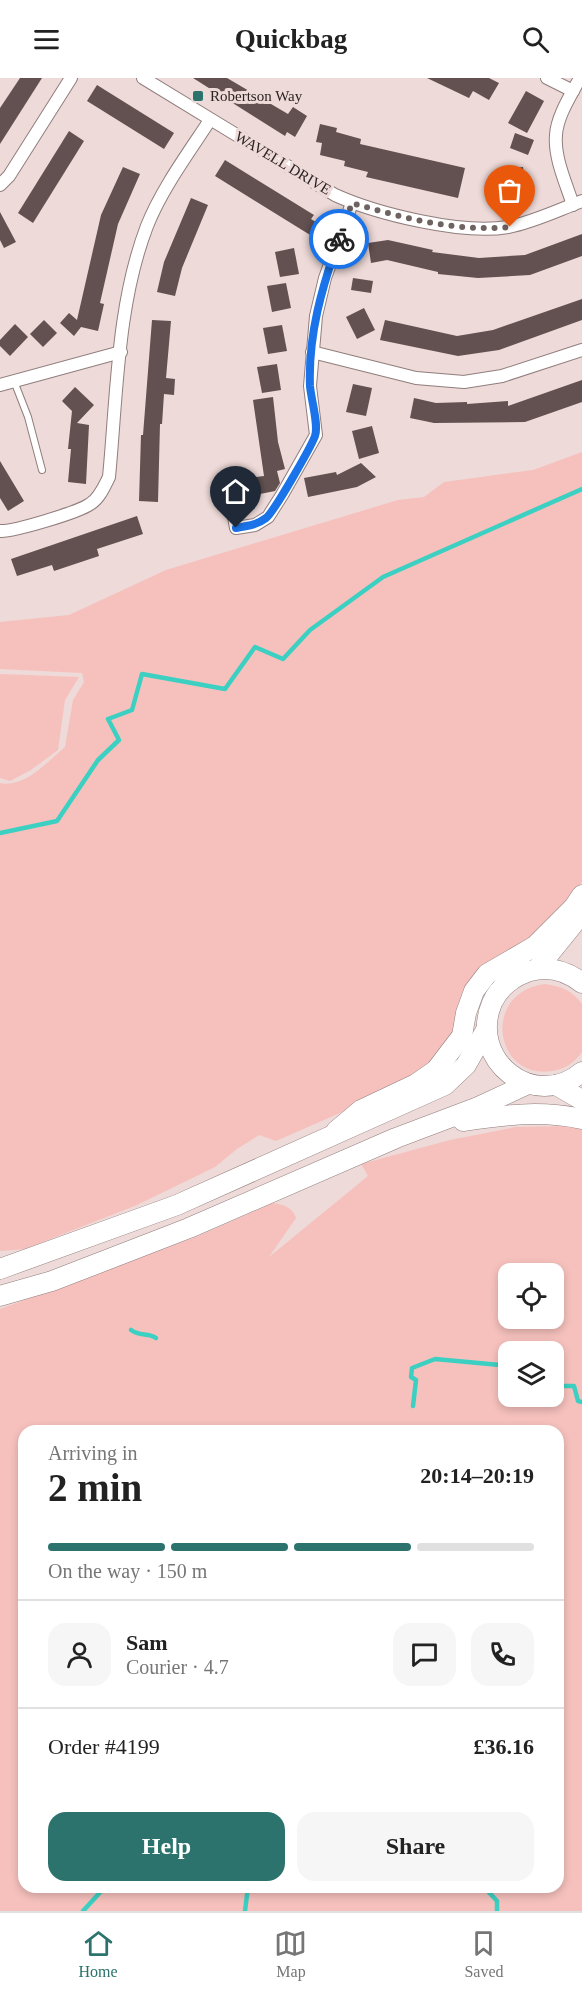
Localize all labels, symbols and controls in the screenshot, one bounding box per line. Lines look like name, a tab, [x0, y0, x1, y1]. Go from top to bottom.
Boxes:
icon: menu	[30, 23, 63, 56]
icon: search	[519, 23, 552, 56]
text: Quickbag	[235, 24, 347, 54]
place label: Robertson Way	[210, 88, 303, 104]
marker: Robertson Way	[191, 89, 205, 103]
street label: WAVELL DRIVE	[232, 128, 334, 198]
pin	[484, 165, 535, 227]
icon: bag	[493, 174, 526, 207]
courier	[309, 209, 369, 269]
icon: bike	[323, 223, 356, 256]
pin	[210, 466, 261, 528]
icon: home	[219, 475, 252, 508]
map controls	[498, 1263, 564, 1407]
button: locate	[498, 1263, 564, 1329]
button: layers	[498, 1341, 564, 1407]
text: Arriving in	[48, 1442, 137, 1464]
text: 20:14–20:19	[420, 1463, 534, 1488]
text: 2 min	[48, 1466, 142, 1509]
text: On the way · 150 m	[48, 1560, 207, 1582]
button: person	[48, 1623, 111, 1686]
button: chat	[393, 1623, 456, 1686]
button: phone	[471, 1623, 534, 1686]
text: Sam	[126, 1630, 168, 1655]
text: Courier · 4.7	[126, 1656, 229, 1678]
text: Order #4199	[48, 1734, 160, 1759]
text: £36.16	[474, 1734, 534, 1759]
button: Help	[48, 1812, 285, 1881]
button: Share	[297, 1812, 534, 1881]
tab: Home	[78, 1927, 118, 1981]
tab: Map	[274, 1927, 307, 1981]
tab: Saved	[464, 1927, 504, 1981]

